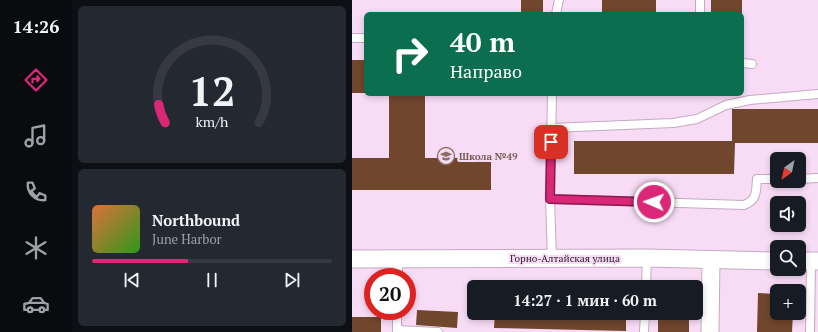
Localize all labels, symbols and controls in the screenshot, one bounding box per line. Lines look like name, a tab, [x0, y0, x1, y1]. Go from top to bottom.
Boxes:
text: 14:26	[13, 14, 59, 38]
text: 40 m	[450, 23, 515, 60]
icon: right	[384, 28, 436, 80]
text: Направо	[450, 59, 522, 83]
text: 12	[188, 62, 236, 117]
icon: directions	[22, 66, 50, 94]
text: km/h	[196, 111, 229, 130]
icon: music	[22, 122, 50, 150]
pin	[534, 125, 568, 159]
icon: arrive	[540, 131, 562, 153]
school or university icon: Школа №49	[436, 146, 456, 166]
place label: Школа №49	[459, 150, 518, 163]
north arrow	[770, 152, 806, 188]
map controls	[770, 152, 806, 320]
icon: phone	[22, 178, 50, 206]
position arrow	[633, 181, 675, 223]
button: sound	[770, 196, 806, 232]
text: Northbound	[152, 210, 240, 230]
text: June Harbor	[152, 230, 222, 248]
icon: climate	[22, 234, 50, 262]
button: search	[770, 240, 806, 276]
street label: Горно-Алтайская улица	[510, 252, 620, 265]
speed limit sign: 20	[364, 268, 416, 320]
icon: previous	[121, 269, 143, 291]
icon: pause	[201, 269, 223, 291]
icon: next	[281, 269, 303, 291]
button: +	[770, 284, 806, 320]
icon: car	[22, 290, 50, 318]
text: 14:27 · 1 мин · 60 m	[513, 290, 657, 310]

